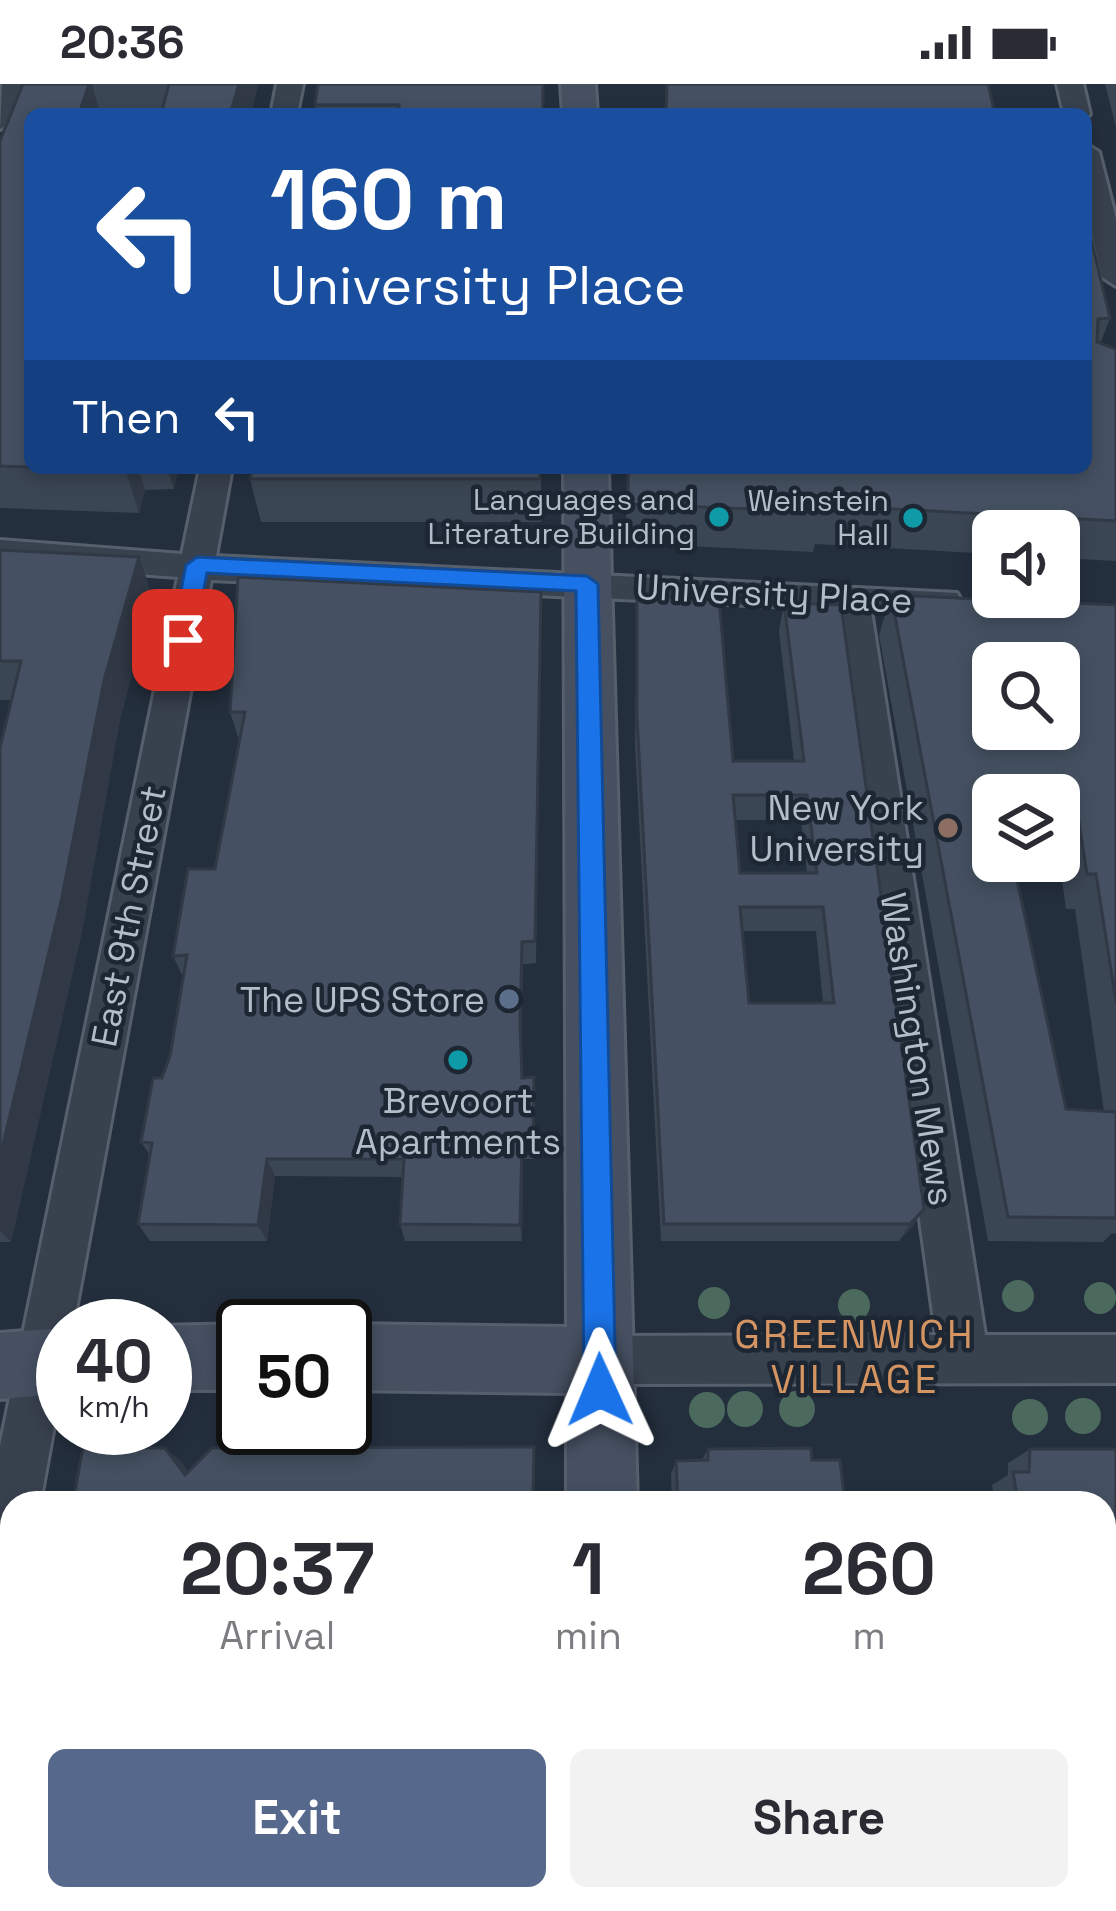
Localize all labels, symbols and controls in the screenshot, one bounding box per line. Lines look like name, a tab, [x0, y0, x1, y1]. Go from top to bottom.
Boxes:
text: 20:36	[60, 14, 184, 71]
text: 160 m	[270, 146, 507, 254]
icon: left	[72, 156, 228, 312]
text: University Place	[270, 251, 686, 320]
icon: left	[204, 384, 270, 450]
text: Then	[72, 389, 180, 446]
place label: Languages and Literature Building	[428, 480, 695, 553]
place label: Weinstein Hall	[747, 481, 889, 554]
marker: Languages and Literature Building	[706, 504, 732, 530]
marker: Weinstein Hall	[900, 505, 926, 531]
map controls	[972, 510, 1080, 882]
button: sound	[972, 510, 1080, 618]
street label: University Place	[634, 564, 914, 624]
pin	[132, 589, 234, 691]
icon: arrive	[150, 607, 216, 673]
button: search	[972, 642, 1080, 750]
button: layers	[972, 774, 1080, 882]
street label: East 9th Street	[81, 782, 177, 1051]
place label: New York University	[750, 785, 924, 872]
marker: New York University	[935, 815, 961, 841]
street label: Washington Mews	[870, 890, 964, 1209]
place label: The UPS Store	[240, 977, 485, 1023]
marker: The UPS Store	[496, 986, 522, 1012]
marker: Brevoort Apartments	[445, 1047, 471, 1073]
place label: Brevoort Apartments	[355, 1078, 561, 1165]
speed limit sign: 50	[216, 1299, 372, 1455]
district label: GREENWICH VILLAGE	[734, 1310, 976, 1404]
text: 40	[75, 1323, 153, 1400]
position arrow	[537, 1327, 663, 1453]
text: km/h	[78, 1387, 150, 1426]
text: 20:37	[180, 1523, 375, 1615]
text: 1	[572, 1523, 605, 1615]
text: 260	[802, 1523, 936, 1615]
text: Arrival	[219, 1611, 335, 1660]
text: min	[555, 1611, 622, 1660]
text: m	[852, 1611, 886, 1660]
button: Exit	[48, 1749, 546, 1887]
button: Share	[570, 1749, 1068, 1887]

